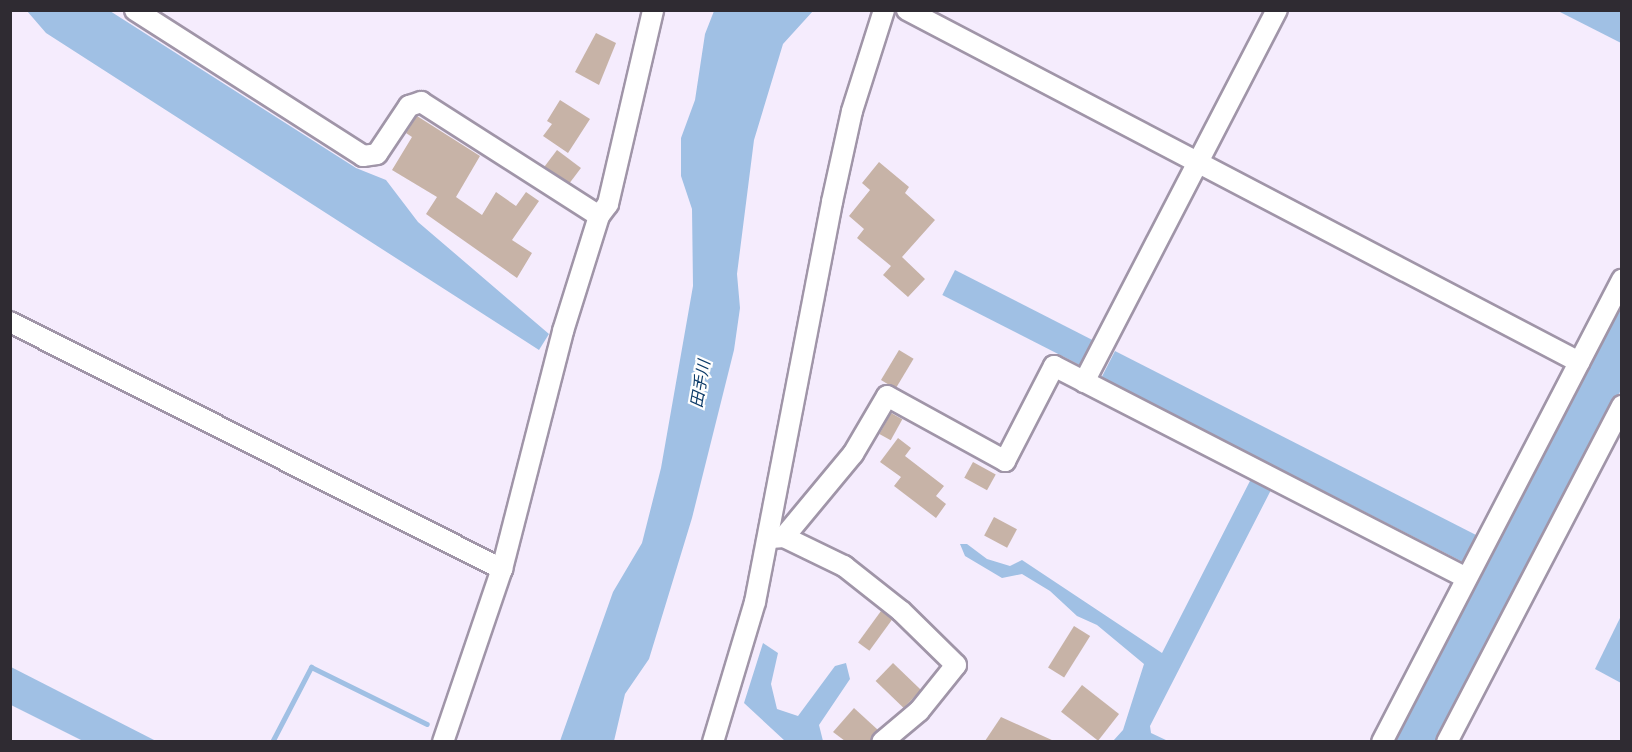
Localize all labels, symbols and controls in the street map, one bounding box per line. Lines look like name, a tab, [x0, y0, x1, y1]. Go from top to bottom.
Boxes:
water label: 田手川	[687, 359, 715, 409]

